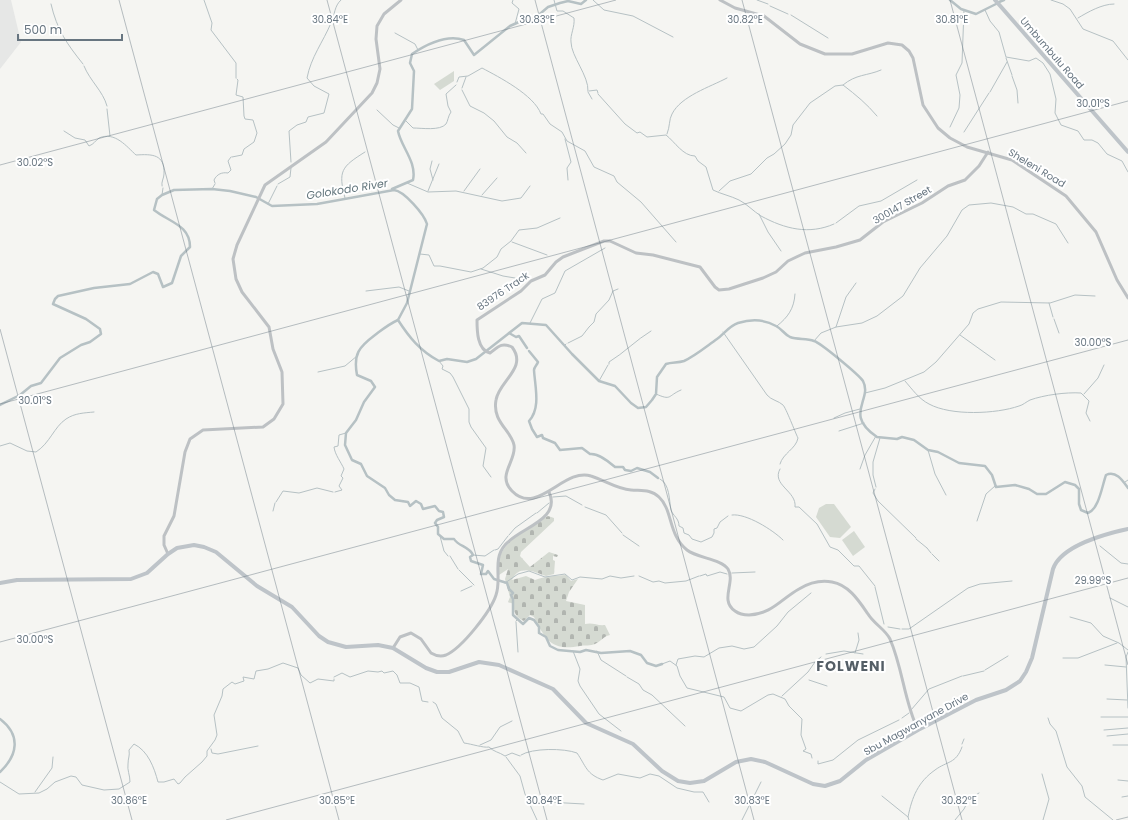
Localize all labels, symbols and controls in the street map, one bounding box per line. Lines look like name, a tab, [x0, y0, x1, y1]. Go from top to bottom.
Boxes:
text: 30.84°E	[312, 12, 348, 27]
text: 30.83°E	[519, 12, 555, 27]
text: 30.82°E	[727, 12, 763, 27]
text: 30.81°E	[935, 12, 969, 27]
street label: Umbumbulu Road	[1016, 14, 1088, 92]
scale bar	[18, 16, 122, 42]
text: 500 m	[24, 21, 62, 38]
text: 30.01°S	[1076, 96, 1110, 111]
street label: Sheleni Road	[1005, 145, 1069, 191]
text: 30.02°S	[17, 155, 53, 170]
water label: Golokodo River	[305, 175, 390, 203]
street label: 300147 Street	[870, 182, 934, 228]
street label: 83976 Track	[474, 268, 533, 314]
text: 30.00°S	[1075, 335, 1112, 350]
text: 30.01°S	[18, 393, 52, 408]
text: 29.99°S	[1075, 573, 1111, 588]
text: 30.00°S	[17, 632, 54, 647]
district label: FOLWENI	[816, 656, 886, 676]
street label: Sbu Magwanyane Drive	[861, 689, 971, 759]
text: 30.86°E	[111, 793, 147, 808]
text: 30.85°E	[319, 793, 355, 808]
text: 30.84°E	[526, 793, 562, 808]
text: 30.83°E	[734, 793, 770, 808]
text: 30.82°E	[941, 793, 977, 808]

